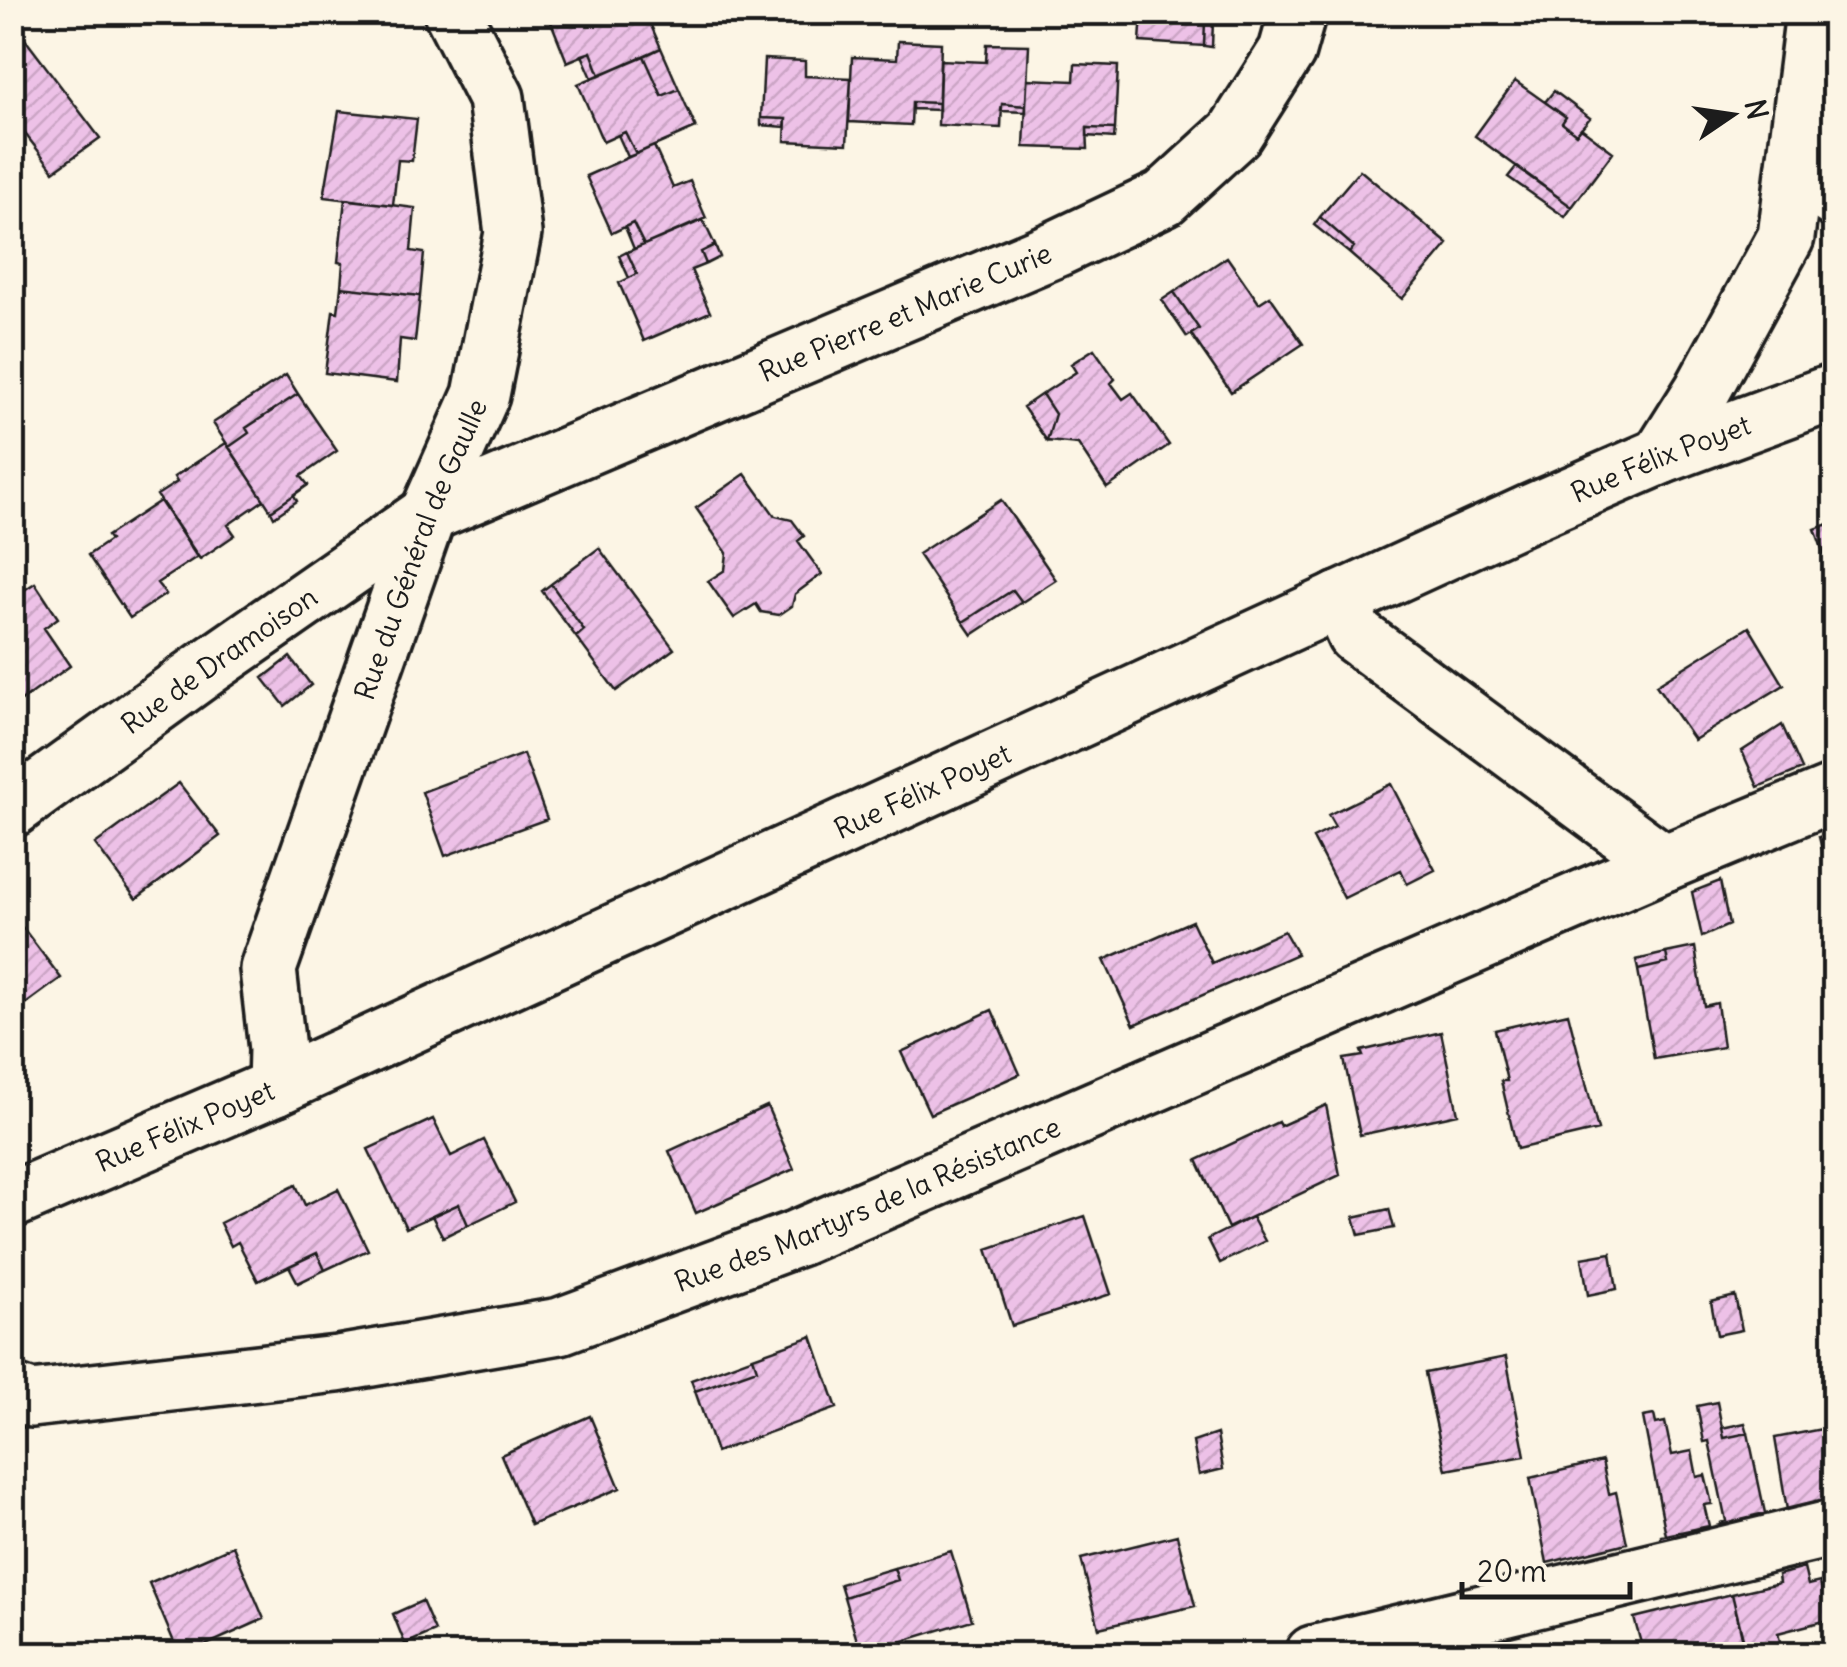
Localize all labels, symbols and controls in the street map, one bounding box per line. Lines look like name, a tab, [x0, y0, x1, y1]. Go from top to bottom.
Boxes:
north arrow	[1682, 65, 1782, 165]
text: N	[1737, 96, 1776, 123]
street label: Rue Pierre et Marie Curie	[754, 235, 1057, 390]
street label: Rue du Général de Gaulle	[346, 393, 495, 705]
street label: Rue Félix Poyet	[1565, 406, 1755, 511]
street label: Rue de Dramoison	[114, 579, 324, 742]
street label: Rue Félix Poyet	[828, 735, 1016, 847]
street label: Rue Félix Poyet	[90, 1072, 279, 1180]
street label: Rue des Martyrs de la Résistance	[670, 1109, 1066, 1300]
scale bar	[1462, 1537, 1630, 1599]
text: 20 m	[1477, 1552, 1547, 1590]

